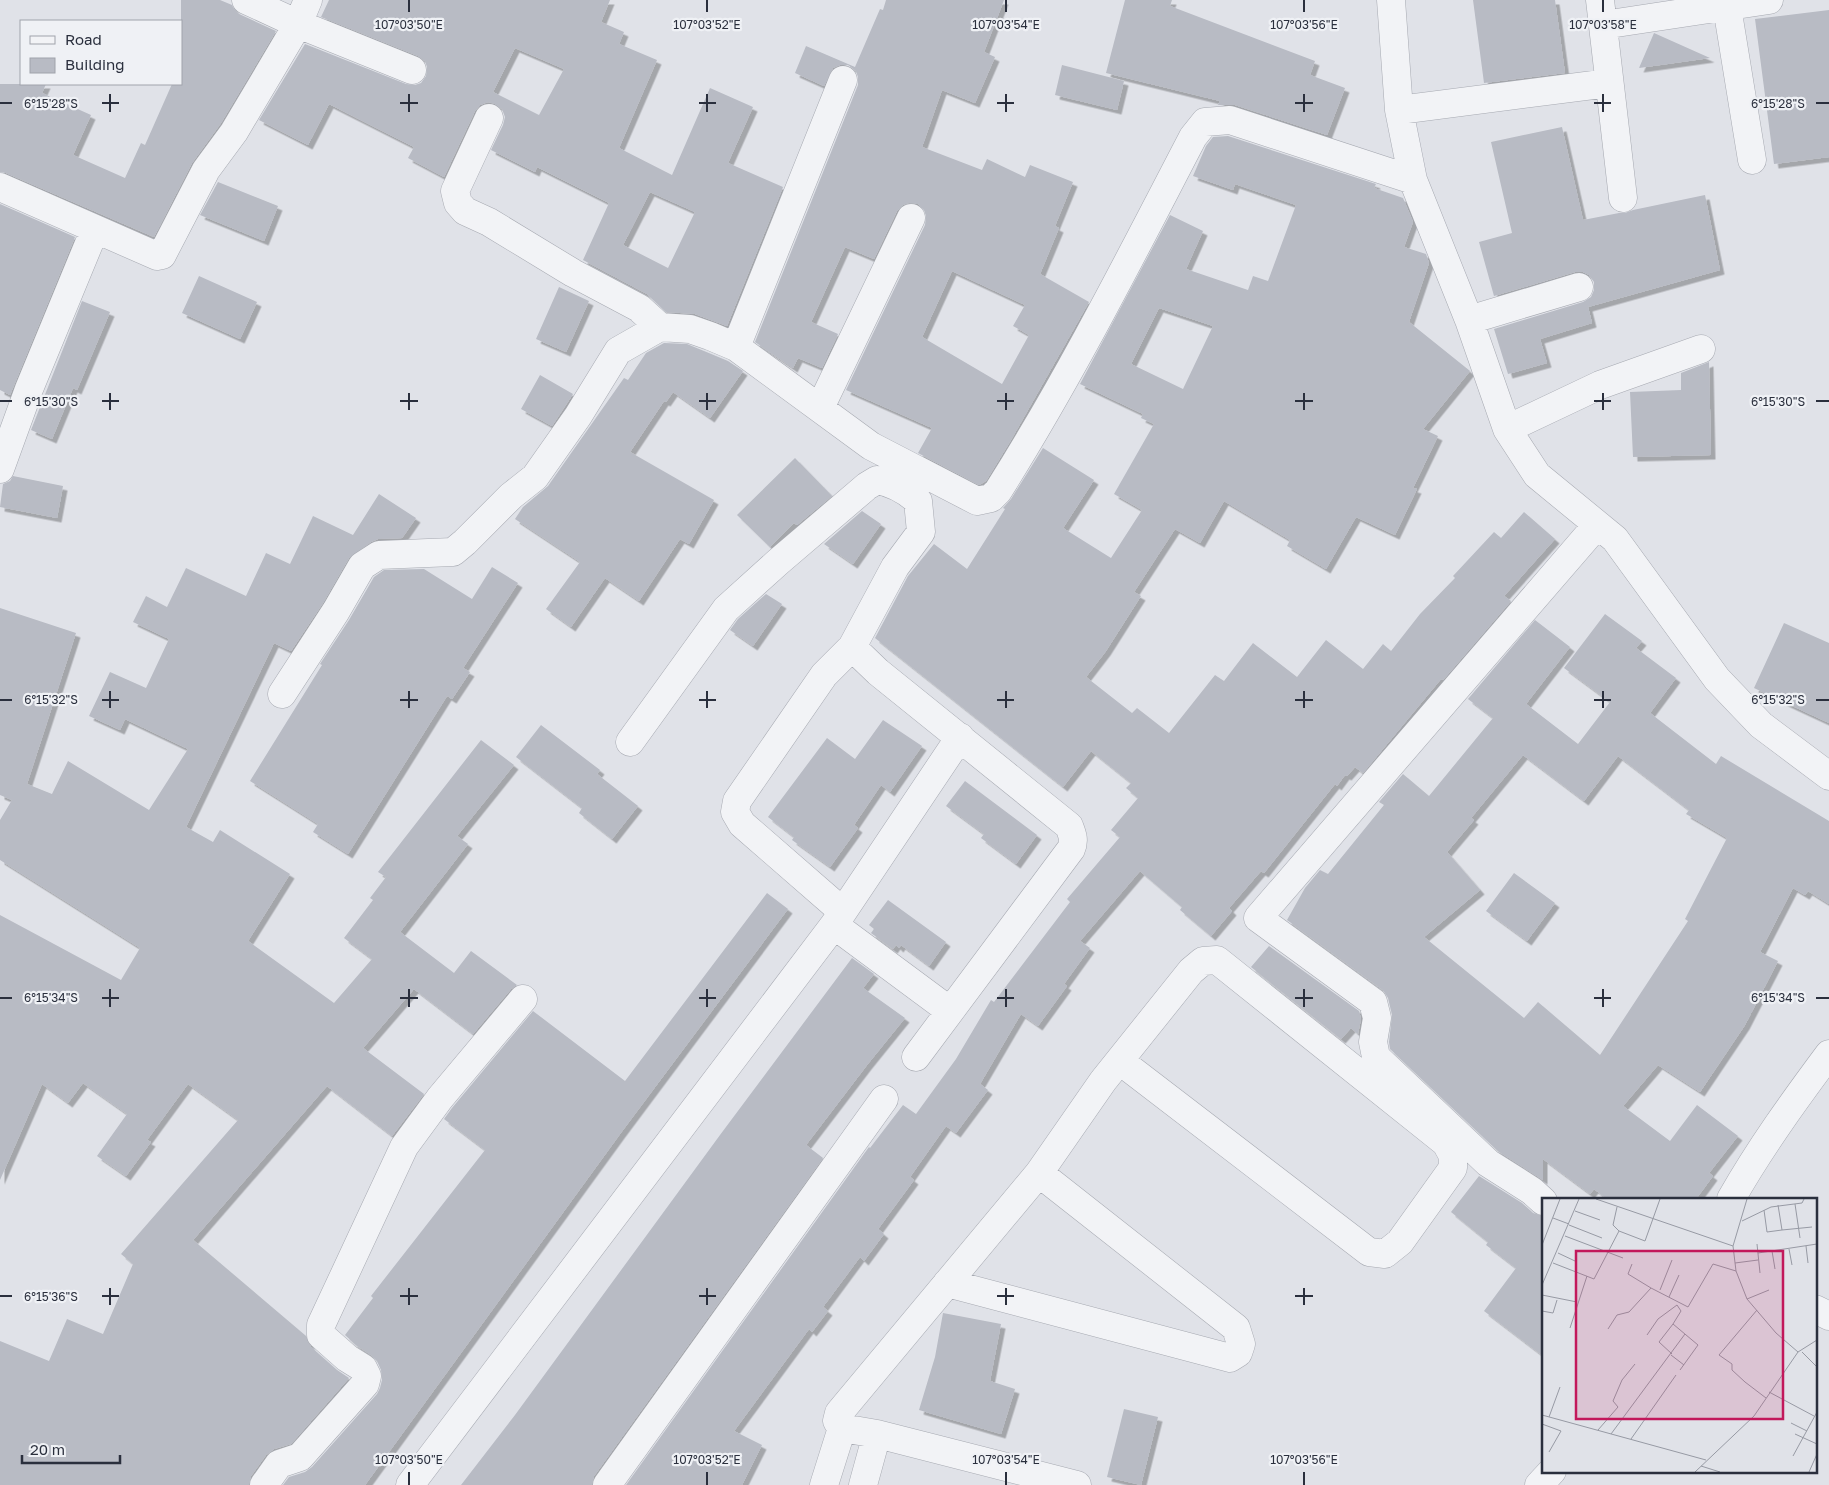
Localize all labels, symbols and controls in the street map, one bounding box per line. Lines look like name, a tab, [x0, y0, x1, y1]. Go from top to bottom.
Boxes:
text: 107°03'50"E	[375, 17, 443, 32]
text: 107°03'52"E	[673, 17, 741, 32]
text: 107°03'54"E	[972, 17, 1040, 32]
text: 107°03'56"E	[1270, 17, 1338, 32]
text: 107°03'58"E	[1569, 17, 1637, 32]
legend	[20, 20, 182, 85]
text: Road	[65, 30, 102, 48]
text: Building	[65, 55, 125, 73]
text: 6°15'28"S	[24, 96, 78, 111]
text: 6°15'28"S	[1751, 96, 1805, 111]
text: 6°15'30"S	[24, 394, 78, 409]
text: 6°15'30"S	[1751, 394, 1805, 409]
text: 6°15'32"S	[24, 692, 78, 707]
text: 6°15'32"S	[1751, 692, 1805, 707]
text: 6°15'34"S	[24, 990, 78, 1005]
text: 6°15'34"S	[1751, 990, 1805, 1005]
inset map	[1542, 1198, 1816, 1472]
text: 6°15'36"S	[24, 1289, 78, 1304]
scale bar	[22, 1432, 120, 1464]
text: 20 m	[30, 1440, 65, 1458]
text: 107°03'50"E	[375, 1452, 443, 1467]
text: 107°03'52"E	[673, 1452, 741, 1467]
text: 107°03'54"E	[972, 1452, 1040, 1467]
text: 107°03'56"E	[1270, 1452, 1338, 1467]

